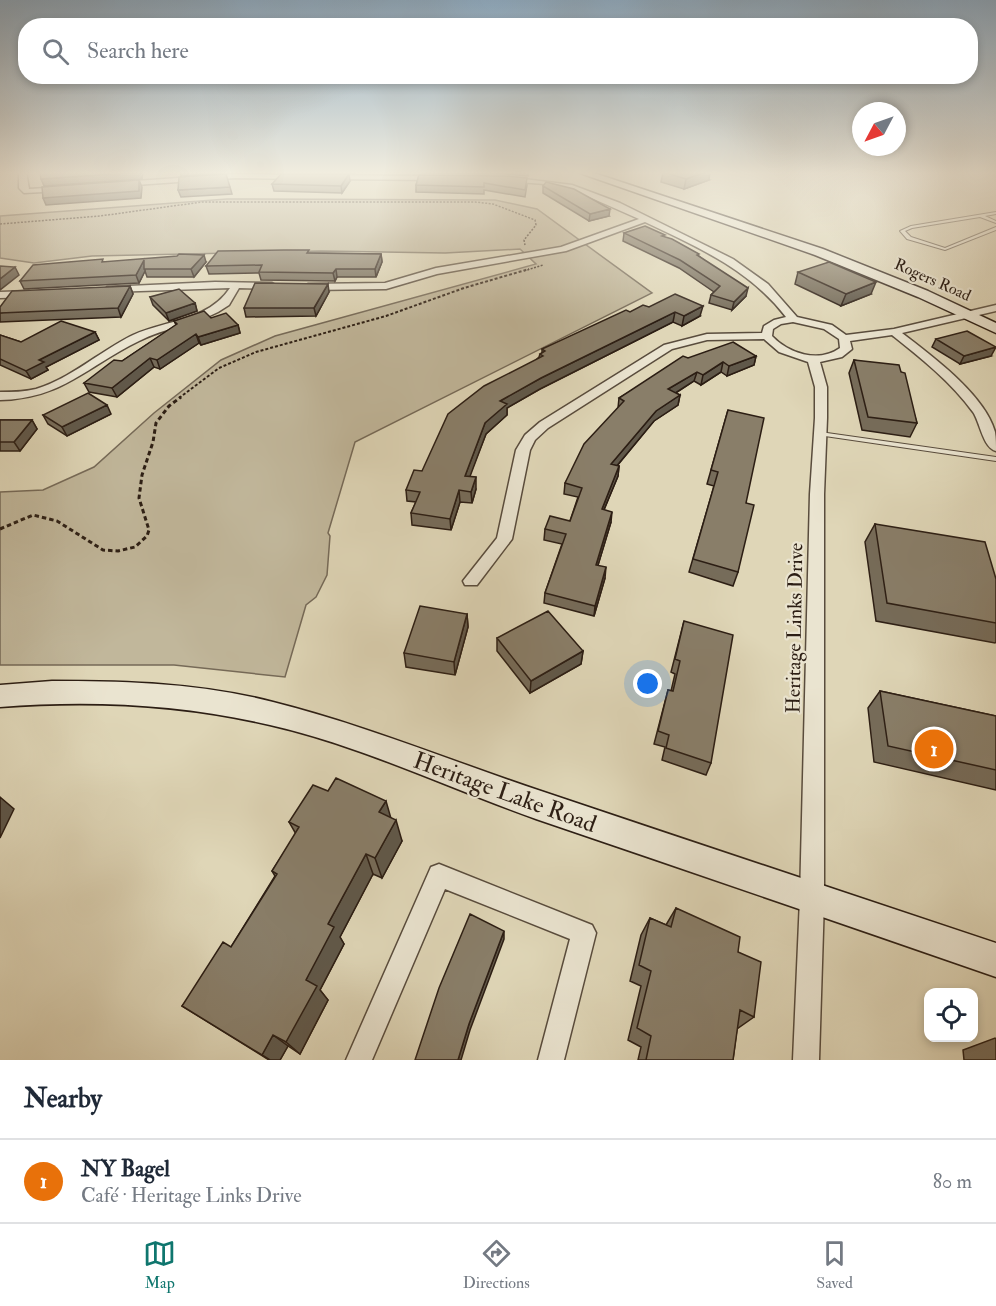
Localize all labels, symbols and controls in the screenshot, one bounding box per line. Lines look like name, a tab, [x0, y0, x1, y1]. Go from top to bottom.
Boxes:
search box	[18, 18, 978, 84]
icon: search	[39, 35, 72, 68]
text: Search here	[87, 37, 189, 65]
north arrow	[852, 102, 906, 156]
street label: Rogers Road	[891, 254, 974, 306]
street label: Heritage Links Drive	[781, 542, 808, 714]
your location	[633, 669, 662, 698]
pin: 1	[914, 726, 954, 771]
street label: Heritage Lake Road	[409, 745, 601, 840]
map controls	[924, 988, 978, 1042]
button: locate	[924, 988, 978, 1042]
text: Nearby	[24, 1083, 102, 1115]
text: NY Bagel	[81, 1155, 170, 1183]
text: 1	[40, 1169, 47, 1194]
text: 80 m	[933, 1169, 972, 1194]
text: Café · Heritage Links Drive	[81, 1183, 302, 1208]
tab: Map	[143, 1237, 176, 1293]
tab: Directions	[463, 1237, 530, 1293]
tab: Saved	[816, 1237, 853, 1293]

